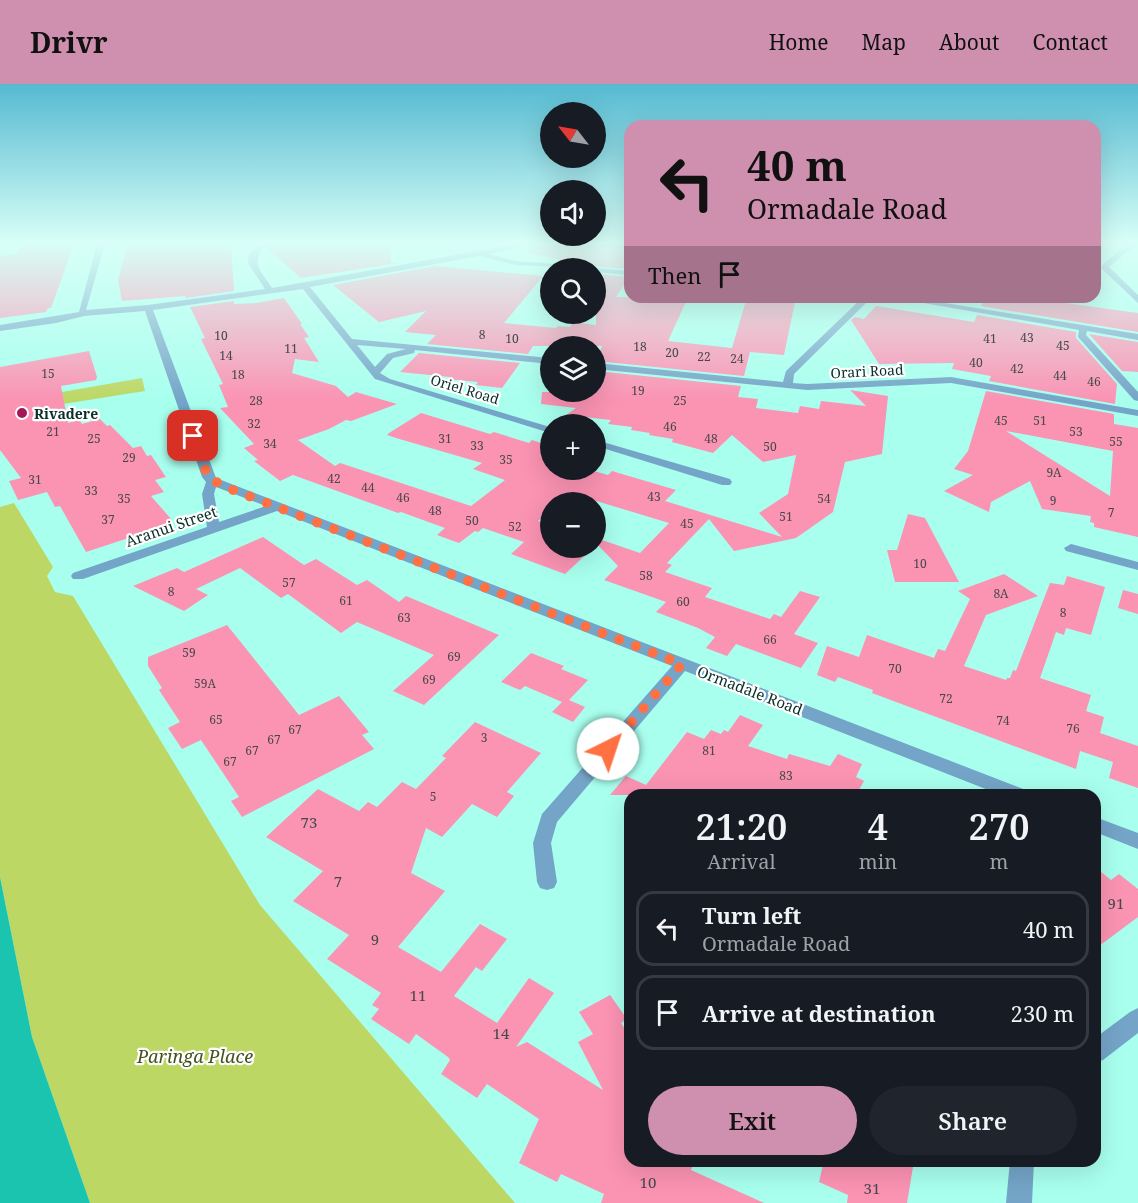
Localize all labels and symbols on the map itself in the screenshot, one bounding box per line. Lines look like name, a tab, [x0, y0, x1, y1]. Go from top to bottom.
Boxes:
north arrow	[540, 102, 606, 168]
house number: 8	[479, 326, 486, 343]
house number: 10	[214, 327, 228, 344]
house number: 43	[1020, 329, 1034, 346]
house number: 10	[505, 330, 519, 347]
house number: 41	[983, 330, 997, 347]
house number: 45	[1056, 337, 1070, 354]
house number: 18	[633, 338, 647, 355]
house number: 11	[284, 340, 298, 357]
house number: 20	[665, 344, 679, 361]
house number: 14	[219, 347, 233, 364]
house number: 22	[697, 348, 711, 365]
house number: 24	[730, 350, 744, 367]
house number: 40	[969, 354, 983, 371]
street label: Orari Road	[830, 360, 904, 382]
house number: 42	[1010, 360, 1024, 377]
house number: 15	[41, 365, 55, 382]
house number: 18	[231, 366, 245, 383]
house number: 44	[1053, 367, 1067, 384]
street label: Oriel Road	[428, 370, 502, 409]
house number: 46	[1087, 373, 1101, 390]
house number: 19	[631, 382, 645, 399]
house number: 28	[249, 392, 263, 409]
house number: 25	[673, 392, 687, 409]
place label: Rivadere	[34, 404, 98, 423]
marker: Rivadere	[15, 406, 29, 420]
pin	[167, 410, 218, 461]
house number: 45	[994, 412, 1008, 429]
house number: 51	[1033, 412, 1047, 429]
house number: 32	[247, 415, 261, 432]
house number: 46	[663, 418, 677, 435]
house number: 21	[46, 423, 60, 440]
house number: 53	[1069, 423, 1083, 440]
house number: 25	[87, 430, 101, 447]
house number: 31	[438, 430, 452, 447]
house number: 48	[704, 430, 718, 447]
house number: 55	[1109, 433, 1123, 450]
house number: 34	[263, 435, 277, 452]
house number: 33	[470, 437, 484, 454]
house number: 50	[763, 438, 777, 455]
house number: 29	[122, 449, 136, 466]
house number: 35	[499, 451, 513, 468]
house number: 9A	[1046, 464, 1062, 481]
house number: 42	[327, 470, 341, 487]
house number: 31	[28, 471, 42, 488]
house number: 44	[361, 479, 375, 496]
house number: 33	[84, 482, 98, 499]
house number: 43	[647, 488, 661, 505]
house number: 46	[396, 489, 410, 506]
house number: 35	[117, 490, 131, 507]
house number: 54	[817, 490, 831, 507]
house number: 9	[1050, 492, 1056, 509]
street label: Aranui Street	[123, 501, 219, 551]
house number: 48	[428, 502, 442, 519]
house number: 7	[1108, 504, 1115, 521]
house number: 51	[779, 508, 793, 525]
house number: 37	[101, 511, 115, 528]
house number: 50	[465, 512, 479, 529]
house number: 45	[680, 515, 694, 532]
house number: 52	[508, 518, 522, 535]
house number: 10	[913, 555, 927, 572]
house number: 58	[639, 567, 653, 584]
house number: 57	[282, 574, 296, 591]
house number: 8	[168, 583, 175, 600]
house number: 8A	[993, 585, 1009, 602]
house number: 61	[339, 592, 353, 609]
house number: 60	[676, 593, 690, 610]
house number: 8	[1060, 604, 1067, 621]
house number: 63	[397, 609, 411, 626]
house number: 66	[763, 631, 777, 648]
house number: 59	[182, 644, 196, 661]
house number: 69	[447, 648, 461, 665]
house number: 70	[888, 660, 902, 677]
street label: Ormadale Road	[695, 661, 805, 719]
house number: 69	[422, 671, 436, 688]
house number: 59A	[194, 675, 216, 692]
house number: 72	[939, 690, 953, 707]
house number: 65	[209, 711, 223, 728]
house number: 74	[996, 712, 1010, 729]
position arrow	[576, 717, 640, 781]
house number: 76	[1066, 720, 1080, 737]
house number: 67	[288, 721, 302, 738]
house number: 3	[481, 729, 488, 746]
house number: 67	[267, 731, 281, 748]
house number: 67	[245, 742, 259, 759]
house number: 81	[702, 742, 716, 759]
house number: 67	[223, 753, 237, 770]
house number: 83	[779, 767, 793, 784]
house number: 5	[430, 788, 436, 805]
house number: 73	[301, 812, 317, 832]
house number: 7	[334, 871, 342, 891]
house number: 91	[1108, 893, 1124, 913]
house number: 9	[371, 929, 379, 949]
house number: 11	[410, 985, 426, 1005]
house number: 14	[493, 1023, 510, 1043]
park label: Paringa Place	[136, 1044, 253, 1068]
house number: 10	[640, 1172, 656, 1192]
house number: 31	[864, 1178, 880, 1198]

